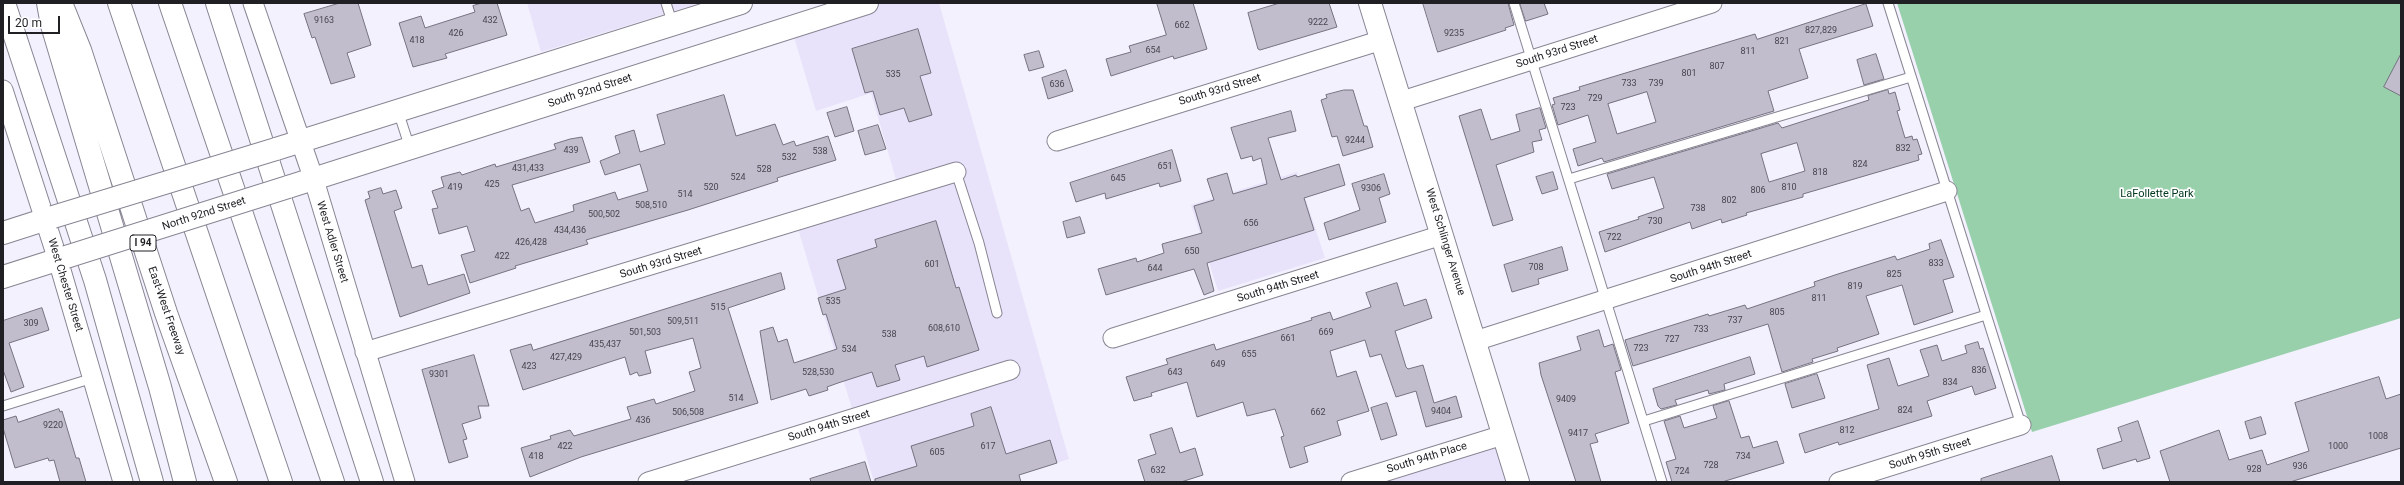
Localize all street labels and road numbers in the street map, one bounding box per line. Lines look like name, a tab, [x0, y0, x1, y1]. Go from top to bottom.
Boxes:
street label: South 93rd Street	[1514, 33, 1600, 71]
street label: South 92nd Street	[546, 71, 634, 111]
street label: South 93rd Street	[1177, 71, 1263, 109]
street label: West Schlinger Avenue	[1422, 187, 1468, 297]
street label: North 92nd Street	[161, 194, 247, 234]
street label: West Adler Street	[313, 200, 351, 284]
road number: I 94	[130, 235, 156, 251]
street label: West Chester Street	[44, 237, 86, 333]
street label: South 93rd Street	[618, 244, 704, 282]
street label: South 94th Street	[1669, 248, 1753, 286]
street label: East-West Freeway	[145, 265, 187, 357]
street label: South 94th Street	[1235, 268, 1321, 306]
street label: South 94th Street	[786, 407, 872, 445]
street label: South 95th Street	[1887, 435, 1973, 473]
street label: South 94th Place	[1385, 440, 1469, 476]

